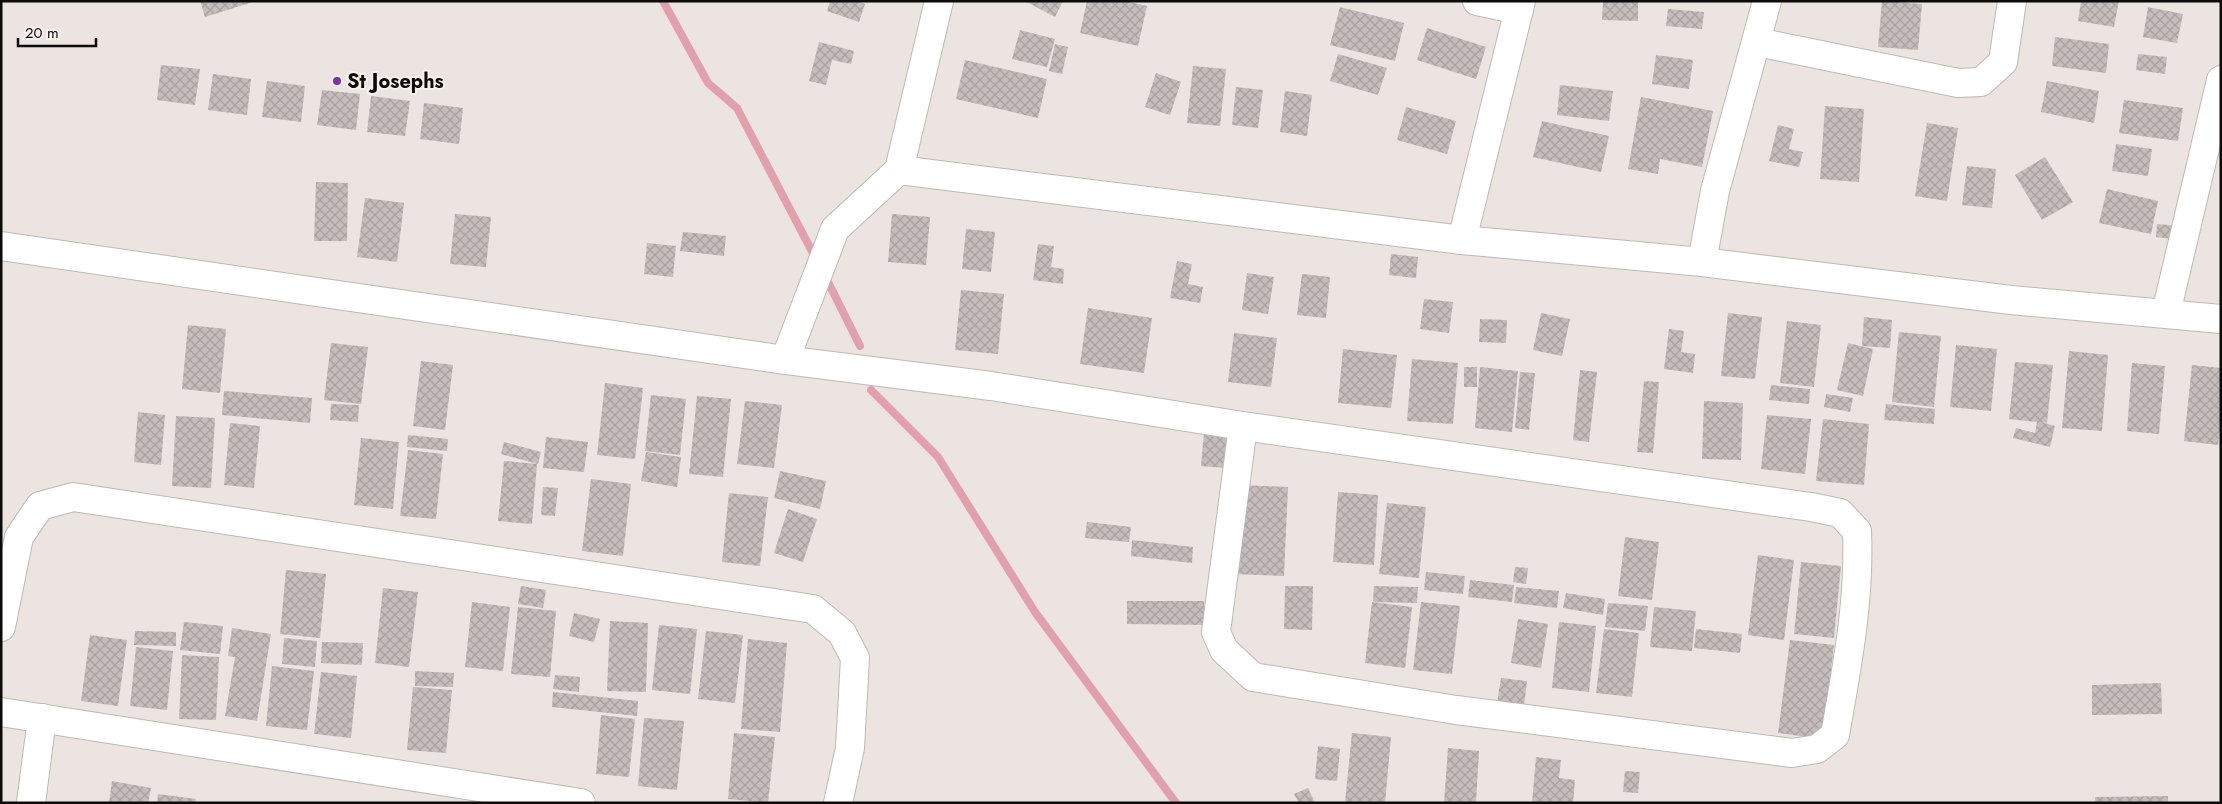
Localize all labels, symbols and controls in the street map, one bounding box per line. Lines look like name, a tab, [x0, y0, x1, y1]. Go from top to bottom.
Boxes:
scale bar	[18, 15, 95, 47]
text: 20 m	[25, 22, 59, 44]
place label: St Josephs	[347, 67, 444, 96]
marker: St Josephs	[331, 75, 343, 87]

